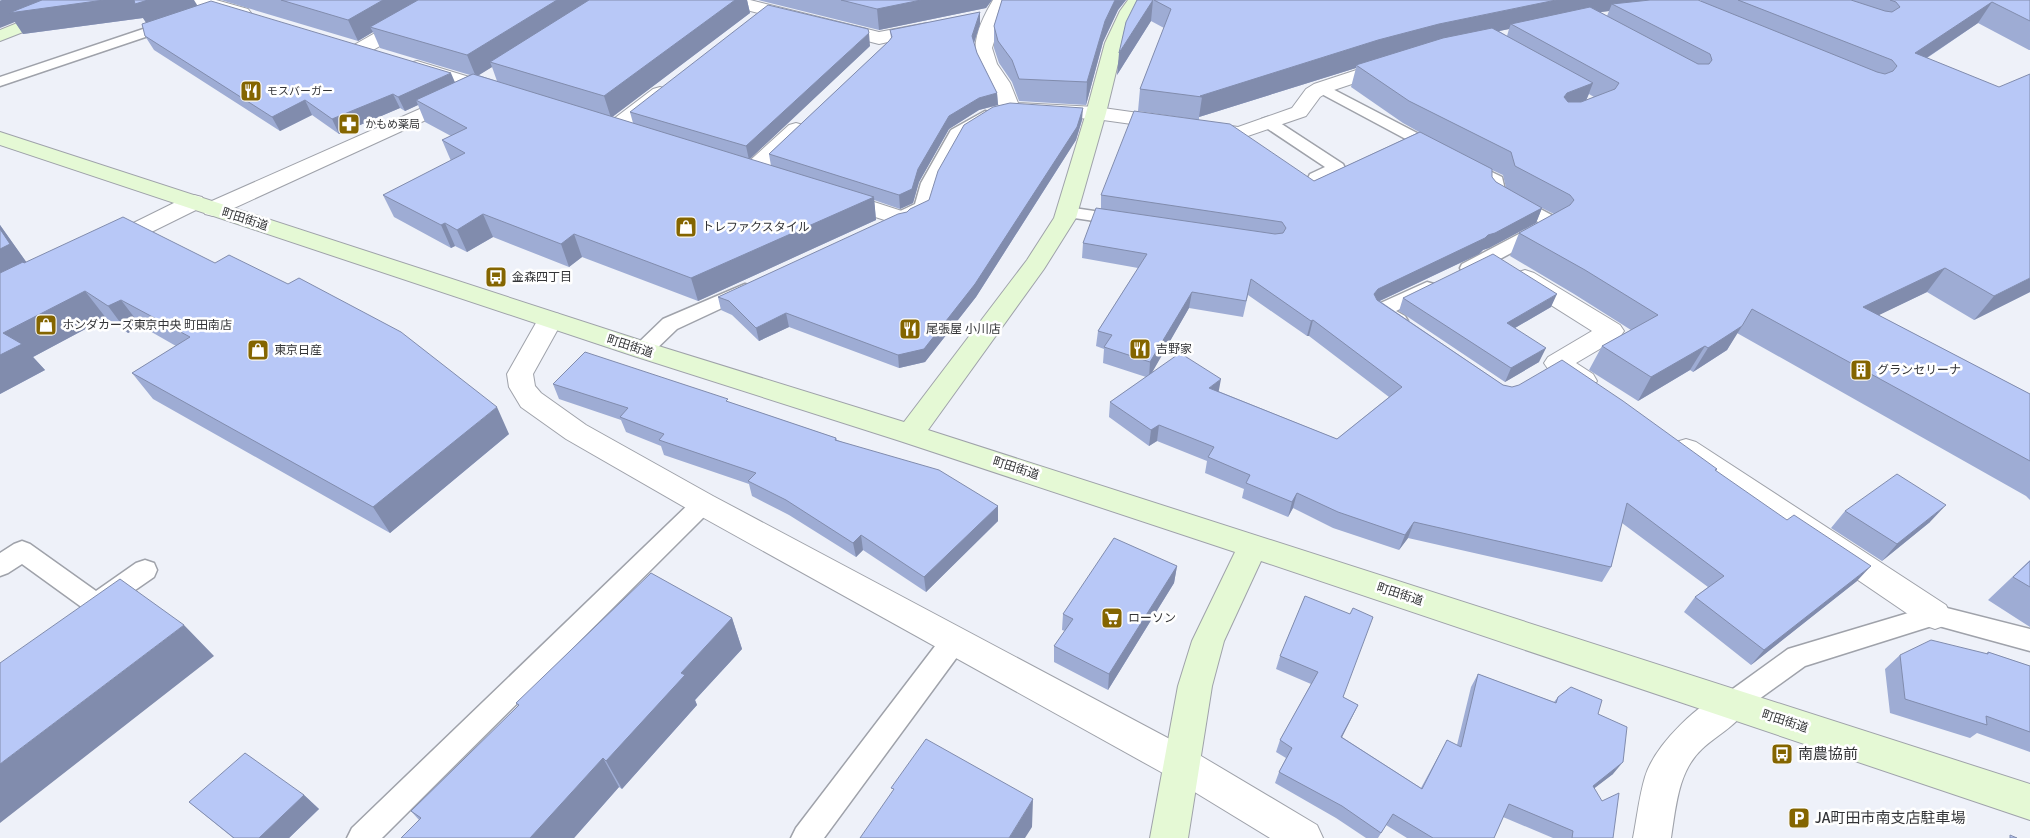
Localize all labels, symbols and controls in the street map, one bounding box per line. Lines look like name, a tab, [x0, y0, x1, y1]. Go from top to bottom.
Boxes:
restaurant icon: モスバーガー	[239, 79, 263, 103]
place label: モスバーガー	[267, 85, 333, 98]
pharmacy icon: かもめ薬局	[337, 112, 361, 136]
place label: かもめ薬局	[365, 118, 420, 131]
street label: 町田街道	[220, 205, 270, 234]
shop icon: トレファクスタイル	[674, 215, 698, 239]
place label: トレファクスタイル	[702, 220, 810, 235]
bus stop icon: 金森四丁目	[484, 265, 508, 289]
place label: 金森四丁目	[512, 270, 572, 285]
shop icon: ホンダカーズ東京中央 町田南店	[34, 313, 58, 337]
restaurant icon: 尾張屋 小川店	[898, 317, 922, 341]
place label: ホンダカーズ東京中央 町田南店	[62, 318, 232, 333]
place label: 尾張屋 小川店	[926, 322, 1001, 337]
street label: 町田街道	[605, 332, 655, 361]
restaurant icon: 吉野家	[1128, 337, 1152, 361]
shop icon: 東京日産	[246, 338, 270, 362]
place label: 吉野家	[1156, 342, 1192, 357]
place label: 東京日産	[274, 343, 322, 358]
building icon: グランセリーナ	[1849, 358, 1873, 382]
place label: グランセリーナ	[1877, 363, 1961, 378]
street label: 町田街道	[991, 454, 1041, 483]
street label: 町田街道	[1375, 580, 1425, 609]
supermarket icon: ローソン	[1100, 606, 1124, 630]
place label: ローソン	[1128, 611, 1176, 626]
street label: 町田街道	[1760, 707, 1810, 736]
bus stop icon: 南農協前	[1770, 742, 1794, 766]
place label: 南農協前	[1798, 745, 1858, 763]
parking icon: JA町田市南支店駐車場	[1787, 806, 1811, 830]
place label: JA町田市南支店駐車場	[1815, 809, 1966, 827]

